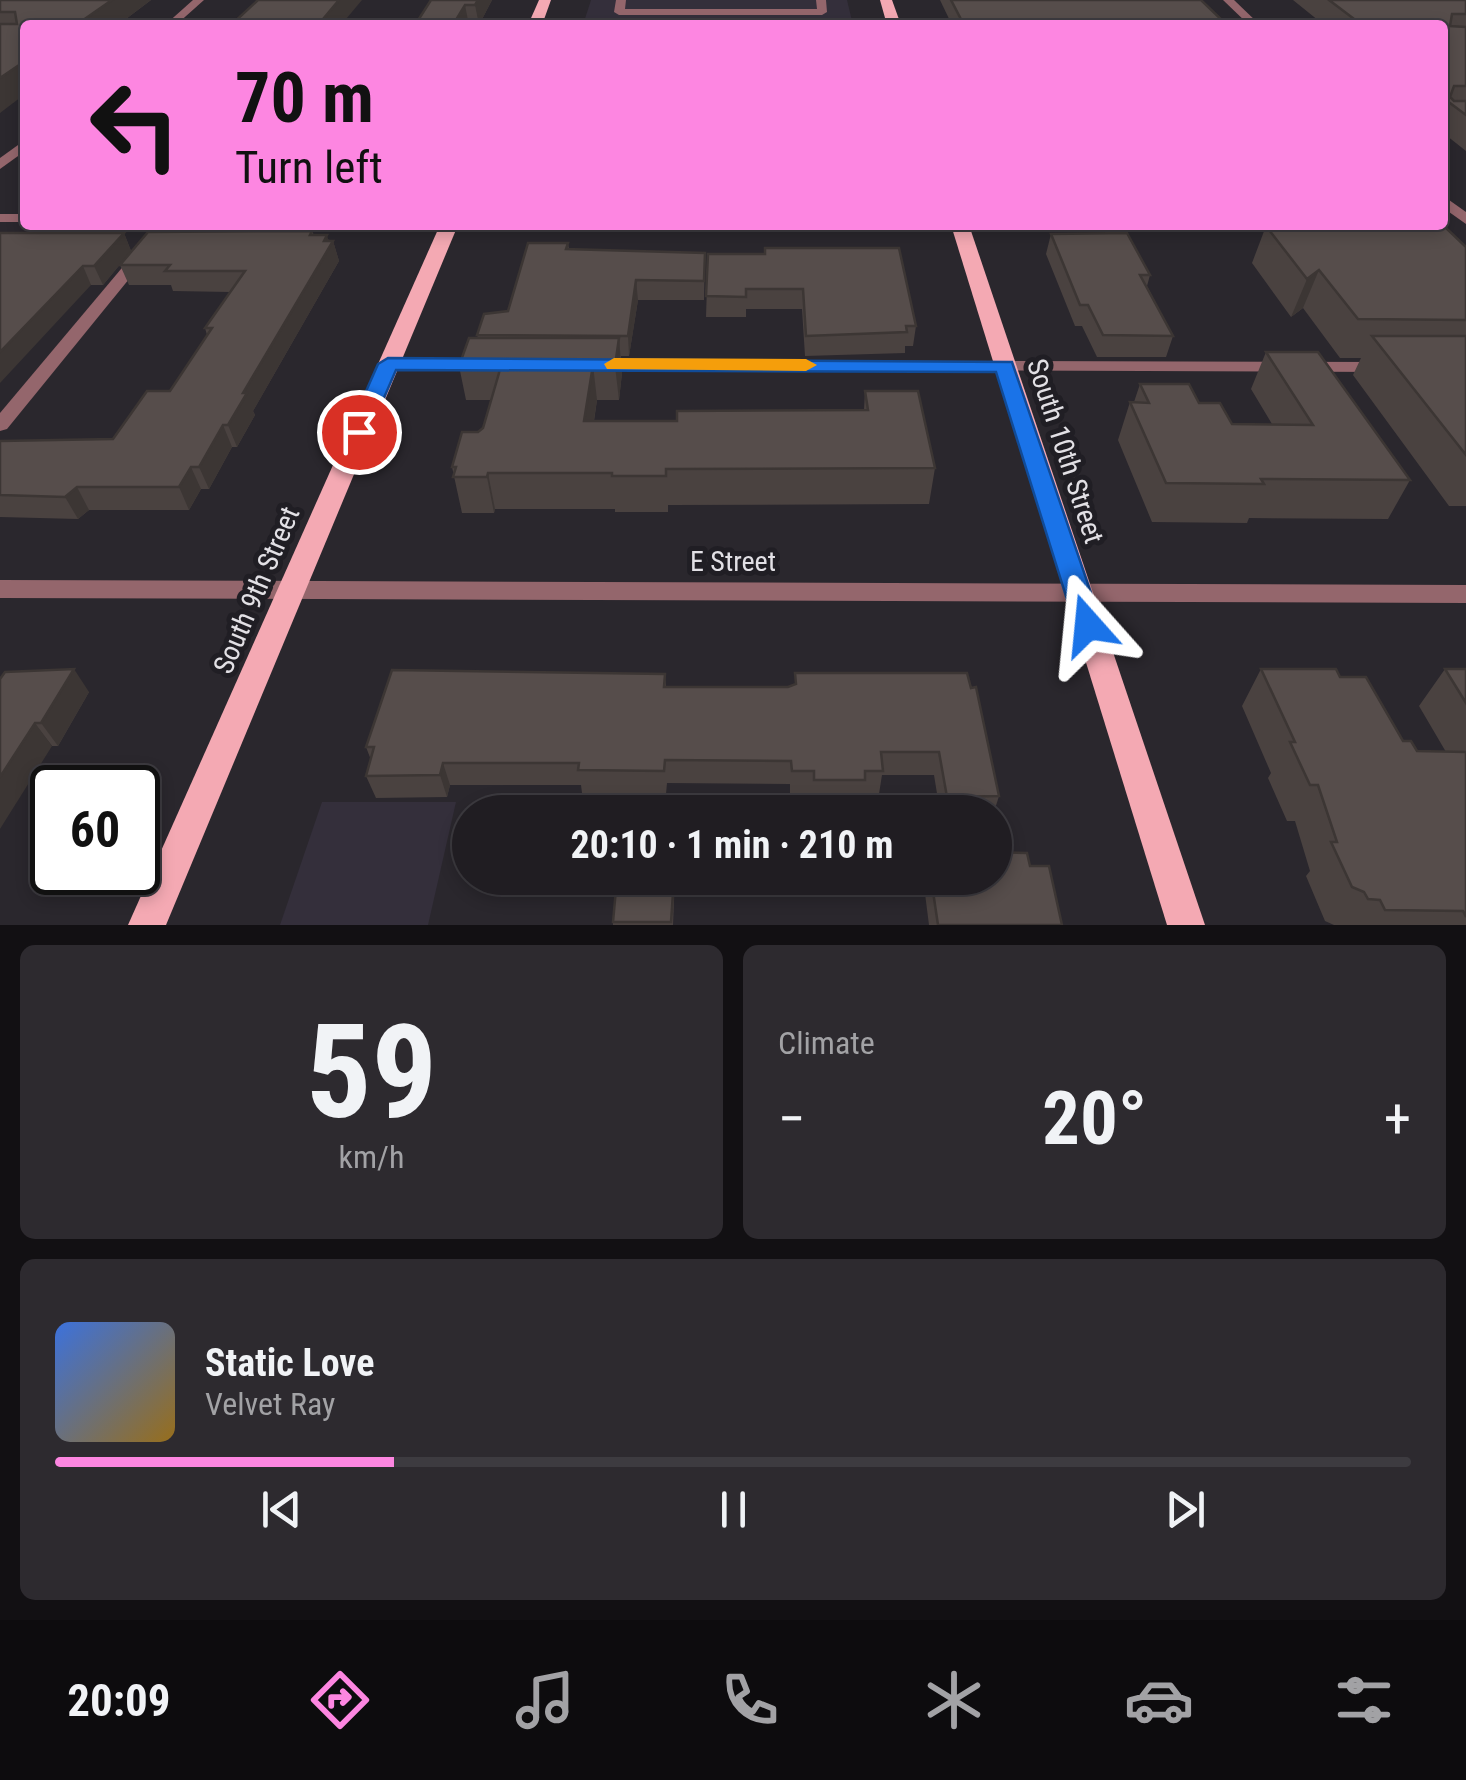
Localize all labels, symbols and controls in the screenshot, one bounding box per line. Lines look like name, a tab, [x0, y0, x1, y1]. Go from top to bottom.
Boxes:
text: 70 m	[235, 57, 374, 139]
icon: left	[70, 60, 200, 190]
text: Turn left	[235, 141, 383, 194]
street label: South 10th Street	[1020, 355, 1111, 547]
pin	[317, 390, 402, 475]
icon: arrive	[332, 405, 387, 460]
street label: South 9th Street	[206, 502, 306, 679]
street label: E Street	[690, 545, 776, 578]
position arrow	[1036, 573, 1140, 677]
speed limit sign: 60	[30, 765, 160, 895]
text: 20:10 · 1 min · 210 m	[571, 823, 893, 867]
text: 59	[306, 996, 437, 1149]
text: Climate	[778, 1024, 875, 1062]
text: 20°	[1042, 1074, 1147, 1162]
text: −	[778, 1087, 806, 1151]
text: +	[1384, 1087, 1411, 1151]
text: km/h	[339, 1138, 404, 1176]
text: Static Love	[205, 1341, 374, 1385]
text: Velvet Ray	[205, 1385, 335, 1423]
icon: previous	[254, 1482, 309, 1537]
icon: pause	[706, 1482, 761, 1537]
icon: next	[1158, 1482, 1213, 1537]
icon: directions	[305, 1665, 375, 1735]
icon: music	[510, 1665, 580, 1735]
icon: phone	[715, 1665, 785, 1735]
icon: climate	[919, 1665, 989, 1735]
icon: car	[1124, 1665, 1194, 1735]
icon: filters	[1329, 1665, 1399, 1735]
text: 20:09	[67, 1674, 171, 1727]

